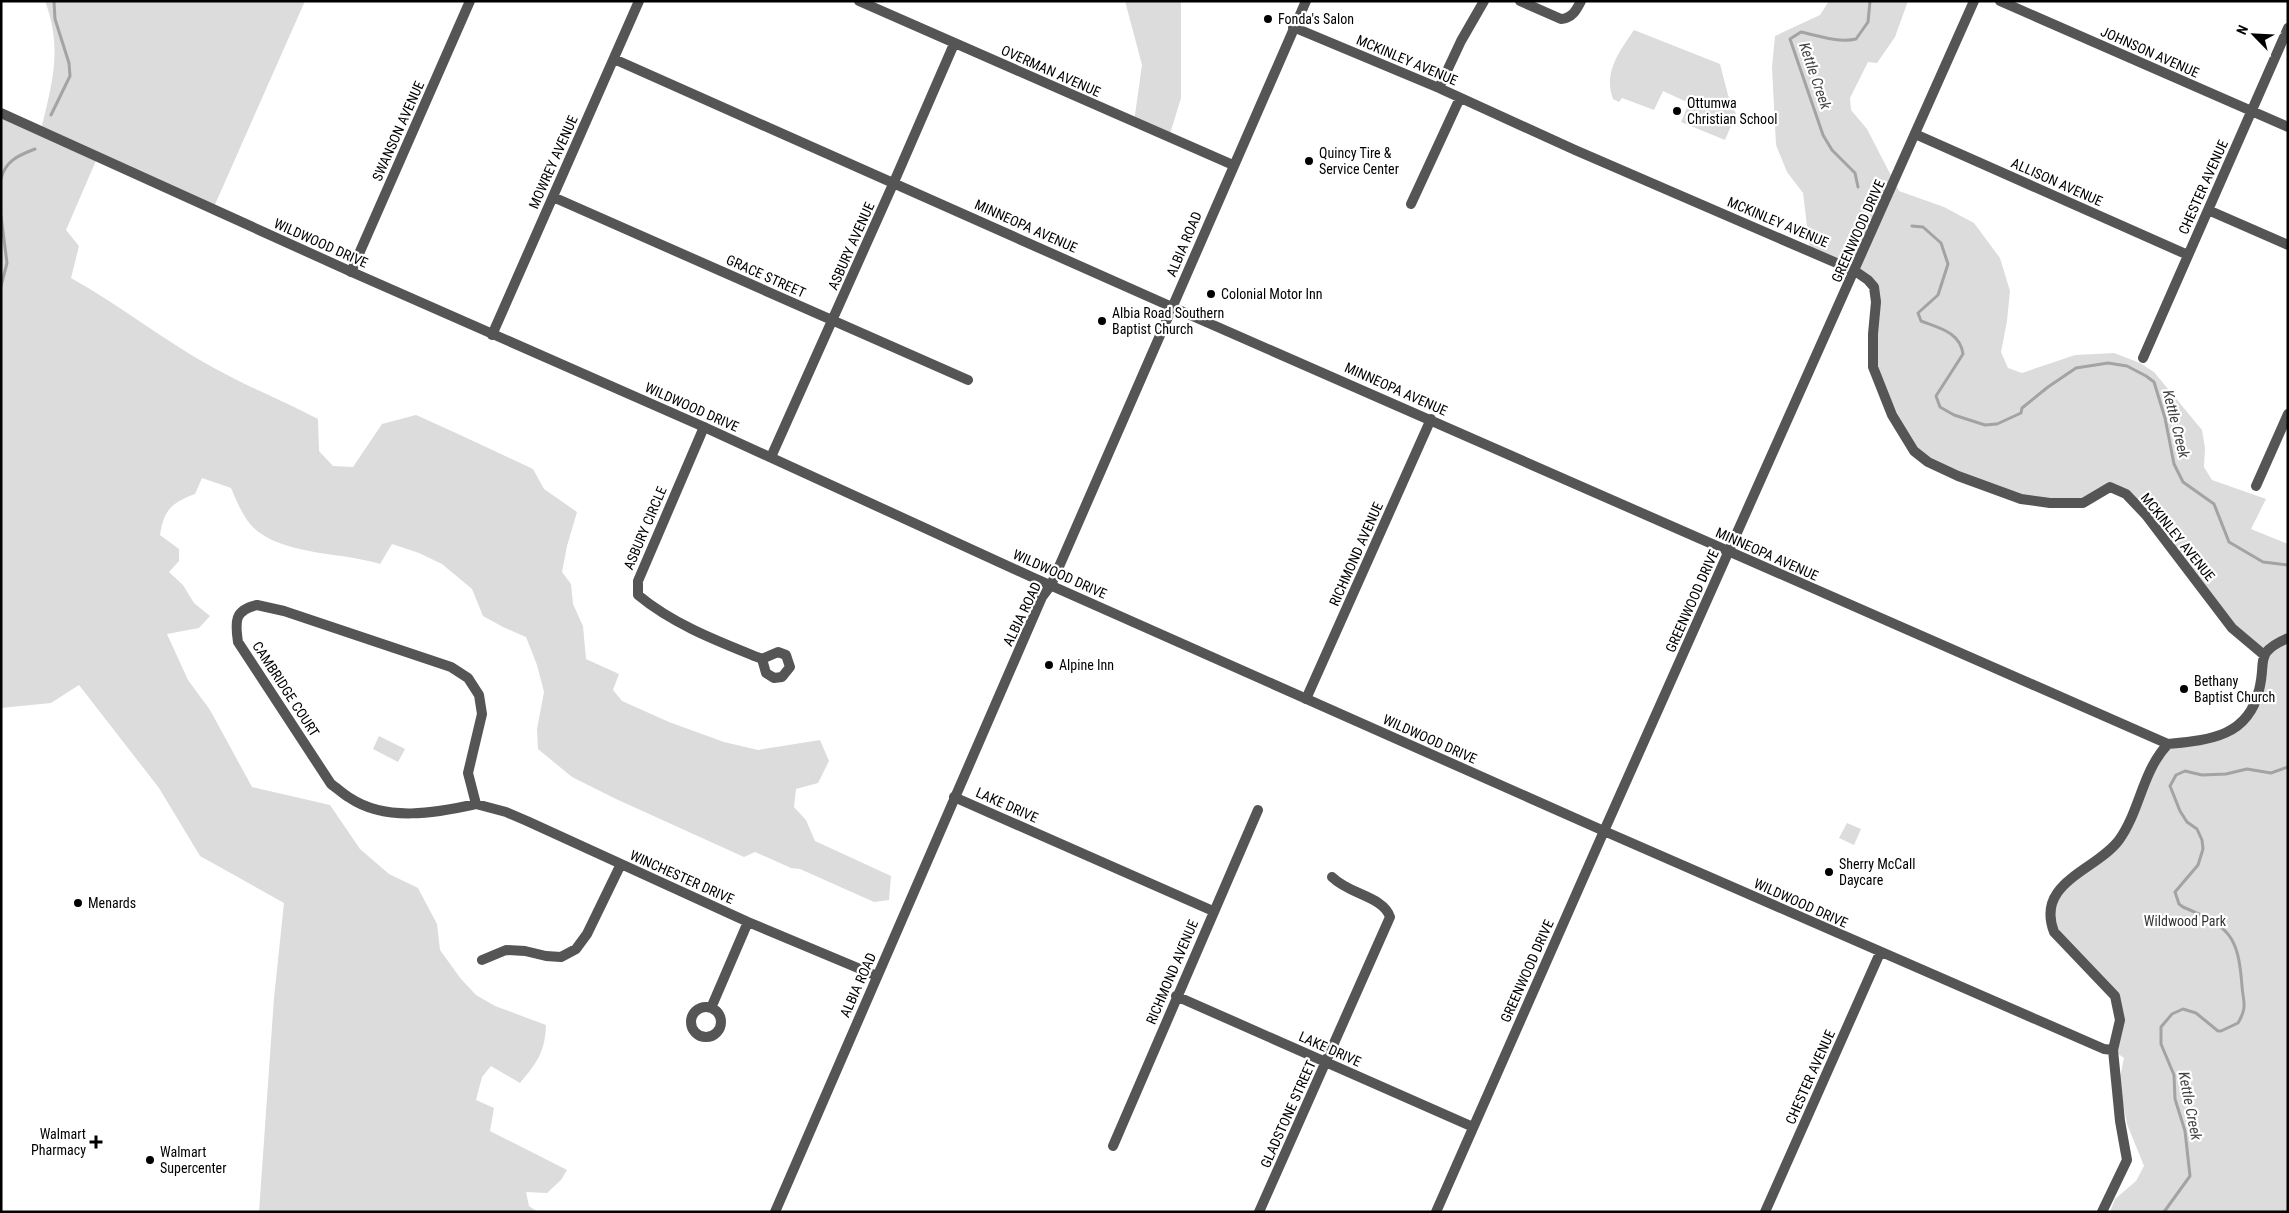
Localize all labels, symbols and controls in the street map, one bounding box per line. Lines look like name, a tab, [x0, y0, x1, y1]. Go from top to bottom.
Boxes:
north arrow	[2229, 10, 2279, 60]
place label: Fonda's Salon	[1278, 11, 1354, 27]
marker: Fonda's Salon	[1262, 13, 1274, 25]
street label: JOHNSON AVENUE	[2098, 23, 2202, 81]
text: N	[2233, 23, 2251, 37]
street label: MCKINLEY AVENUE	[1354, 31, 1460, 89]
water label: Kettle Creek	[1795, 40, 1835, 112]
street label: OVERMAN AVENUE	[999, 42, 1103, 100]
street label: SWANSON AVENUE	[369, 79, 427, 183]
place label: Ottumwa Christian School	[1687, 95, 1777, 127]
marker: Ottumwa Christian School	[1671, 105, 1683, 117]
street label: MOWREY AVENUE	[525, 113, 581, 211]
street label: CHESTER AVENUE	[2175, 137, 2231, 237]
place label: Quincy Tire & Service Center	[1319, 145, 1399, 177]
marker: Quincy Tire & Service Center	[1303, 155, 1315, 167]
street label: ALLISON AVENUE	[2009, 155, 2105, 209]
street label: GREENWOOD DRIVE	[1828, 177, 1888, 285]
street label: MCKINLEY AVENUE	[1725, 193, 1831, 251]
street label: MINNEOPA AVENUE	[972, 196, 1080, 256]
street label: ASBURY AVENUE	[825, 200, 877, 292]
street label: ALBIA ROAD	[1163, 209, 1205, 279]
street label: WILDWOOD DRIVE	[271, 215, 371, 271]
street label: GRACE STREET	[724, 251, 808, 301]
place label: Colonial Motor Inn	[1221, 286, 1323, 302]
marker: Colonial Motor Inn	[1205, 288, 1217, 300]
place label: Albia Road Southern Baptist Church	[1112, 305, 1224, 337]
marker: Albia Road Southern Baptist Church	[1096, 315, 1108, 327]
street label: MINNEOPA AVENUE	[1342, 359, 1450, 419]
street label: WILDWOOD DRIVE	[642, 379, 742, 435]
water label: Kettle Creek	[2159, 388, 2193, 460]
street label: ASBURY CIRCLE	[620, 484, 670, 572]
street label: MCKINLEY AVENUE	[2138, 490, 2218, 584]
street label: RICHMOND AVENUE	[1326, 499, 1386, 609]
street label: MINNEOPA AVENUE	[1713, 524, 1821, 584]
street label: WILDWOOD DRIVE	[1010, 546, 1110, 602]
street label: GREENWOOD DRIVE	[1662, 547, 1722, 655]
street label: ALBIA ROAD	[1000, 579, 1044, 649]
street label: CAMBRIDGE COURT	[249, 639, 323, 739]
place label: Alpine Inn	[1059, 657, 1114, 673]
marker: Alpine Inn	[1043, 659, 1055, 671]
place label: Bethany Baptist Church	[2194, 673, 2275, 705]
marker: Bethany Baptist Church	[2178, 683, 2190, 695]
street label: WILDWOOD DRIVE	[1380, 711, 1480, 767]
street label: LAKE DRIVE	[973, 784, 1041, 826]
street label: WINCHESTER DRIVE	[627, 847, 737, 907]
place label: Sherry McCall Daycare	[1839, 856, 1915, 888]
marker: Sherry McCall Daycare	[1823, 866, 1835, 878]
street label: WILDWOOD DRIVE	[1751, 875, 1851, 931]
place label: Menards	[88, 895, 136, 911]
marker: Menards	[72, 897, 84, 909]
park label: Wildwood Park	[2144, 913, 2227, 929]
street label: RICHMOND AVENUE	[1143, 917, 1201, 1027]
street label: GREENWOOD DRIVE	[1497, 917, 1557, 1025]
street label: ALBIA ROAD	[837, 950, 879, 1020]
street label: CHESTER AVENUE	[1782, 1027, 1838, 1127]
street label: LAKE DRIVE	[1296, 1028, 1364, 1070]
street label: GLADSTONE STREET	[1257, 1058, 1319, 1170]
water label: Kettle Creek	[2175, 1070, 2206, 1142]
place label: Walmart Pharmacy	[31, 1126, 86, 1158]
marker: Walmart Pharmacy	[90, 1136, 102, 1148]
place label: Walmart Supercenter	[160, 1144, 226, 1176]
marker: Walmart Supercenter	[144, 1154, 156, 1166]

